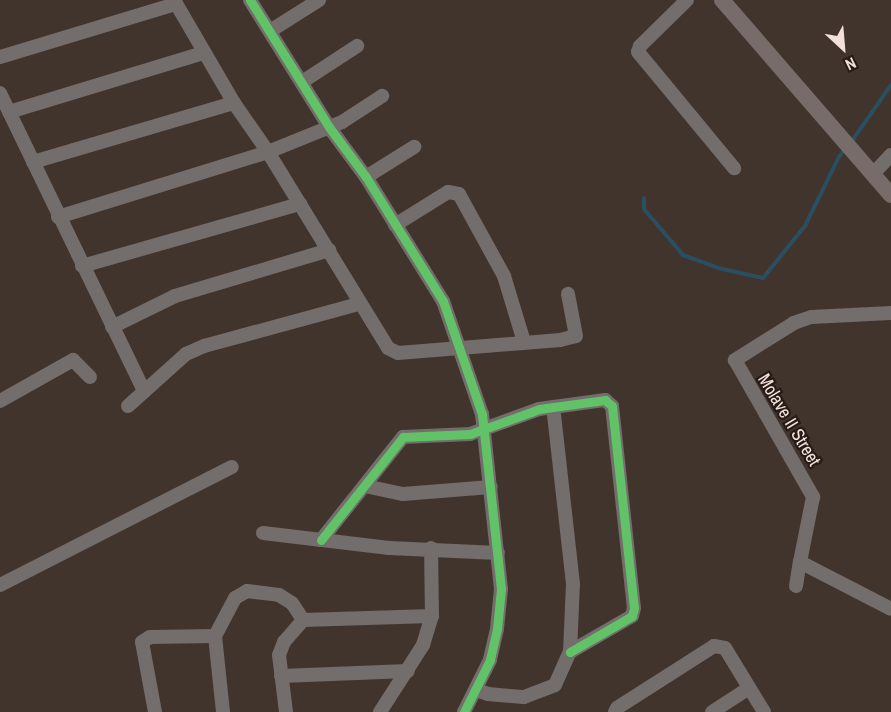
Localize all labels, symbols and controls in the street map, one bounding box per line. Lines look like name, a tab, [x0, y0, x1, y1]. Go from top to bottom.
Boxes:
north arrow	[813, 18, 873, 78]
text: N	[842, 52, 860, 76]
street label: Molave II Street	[753, 370, 825, 470]

